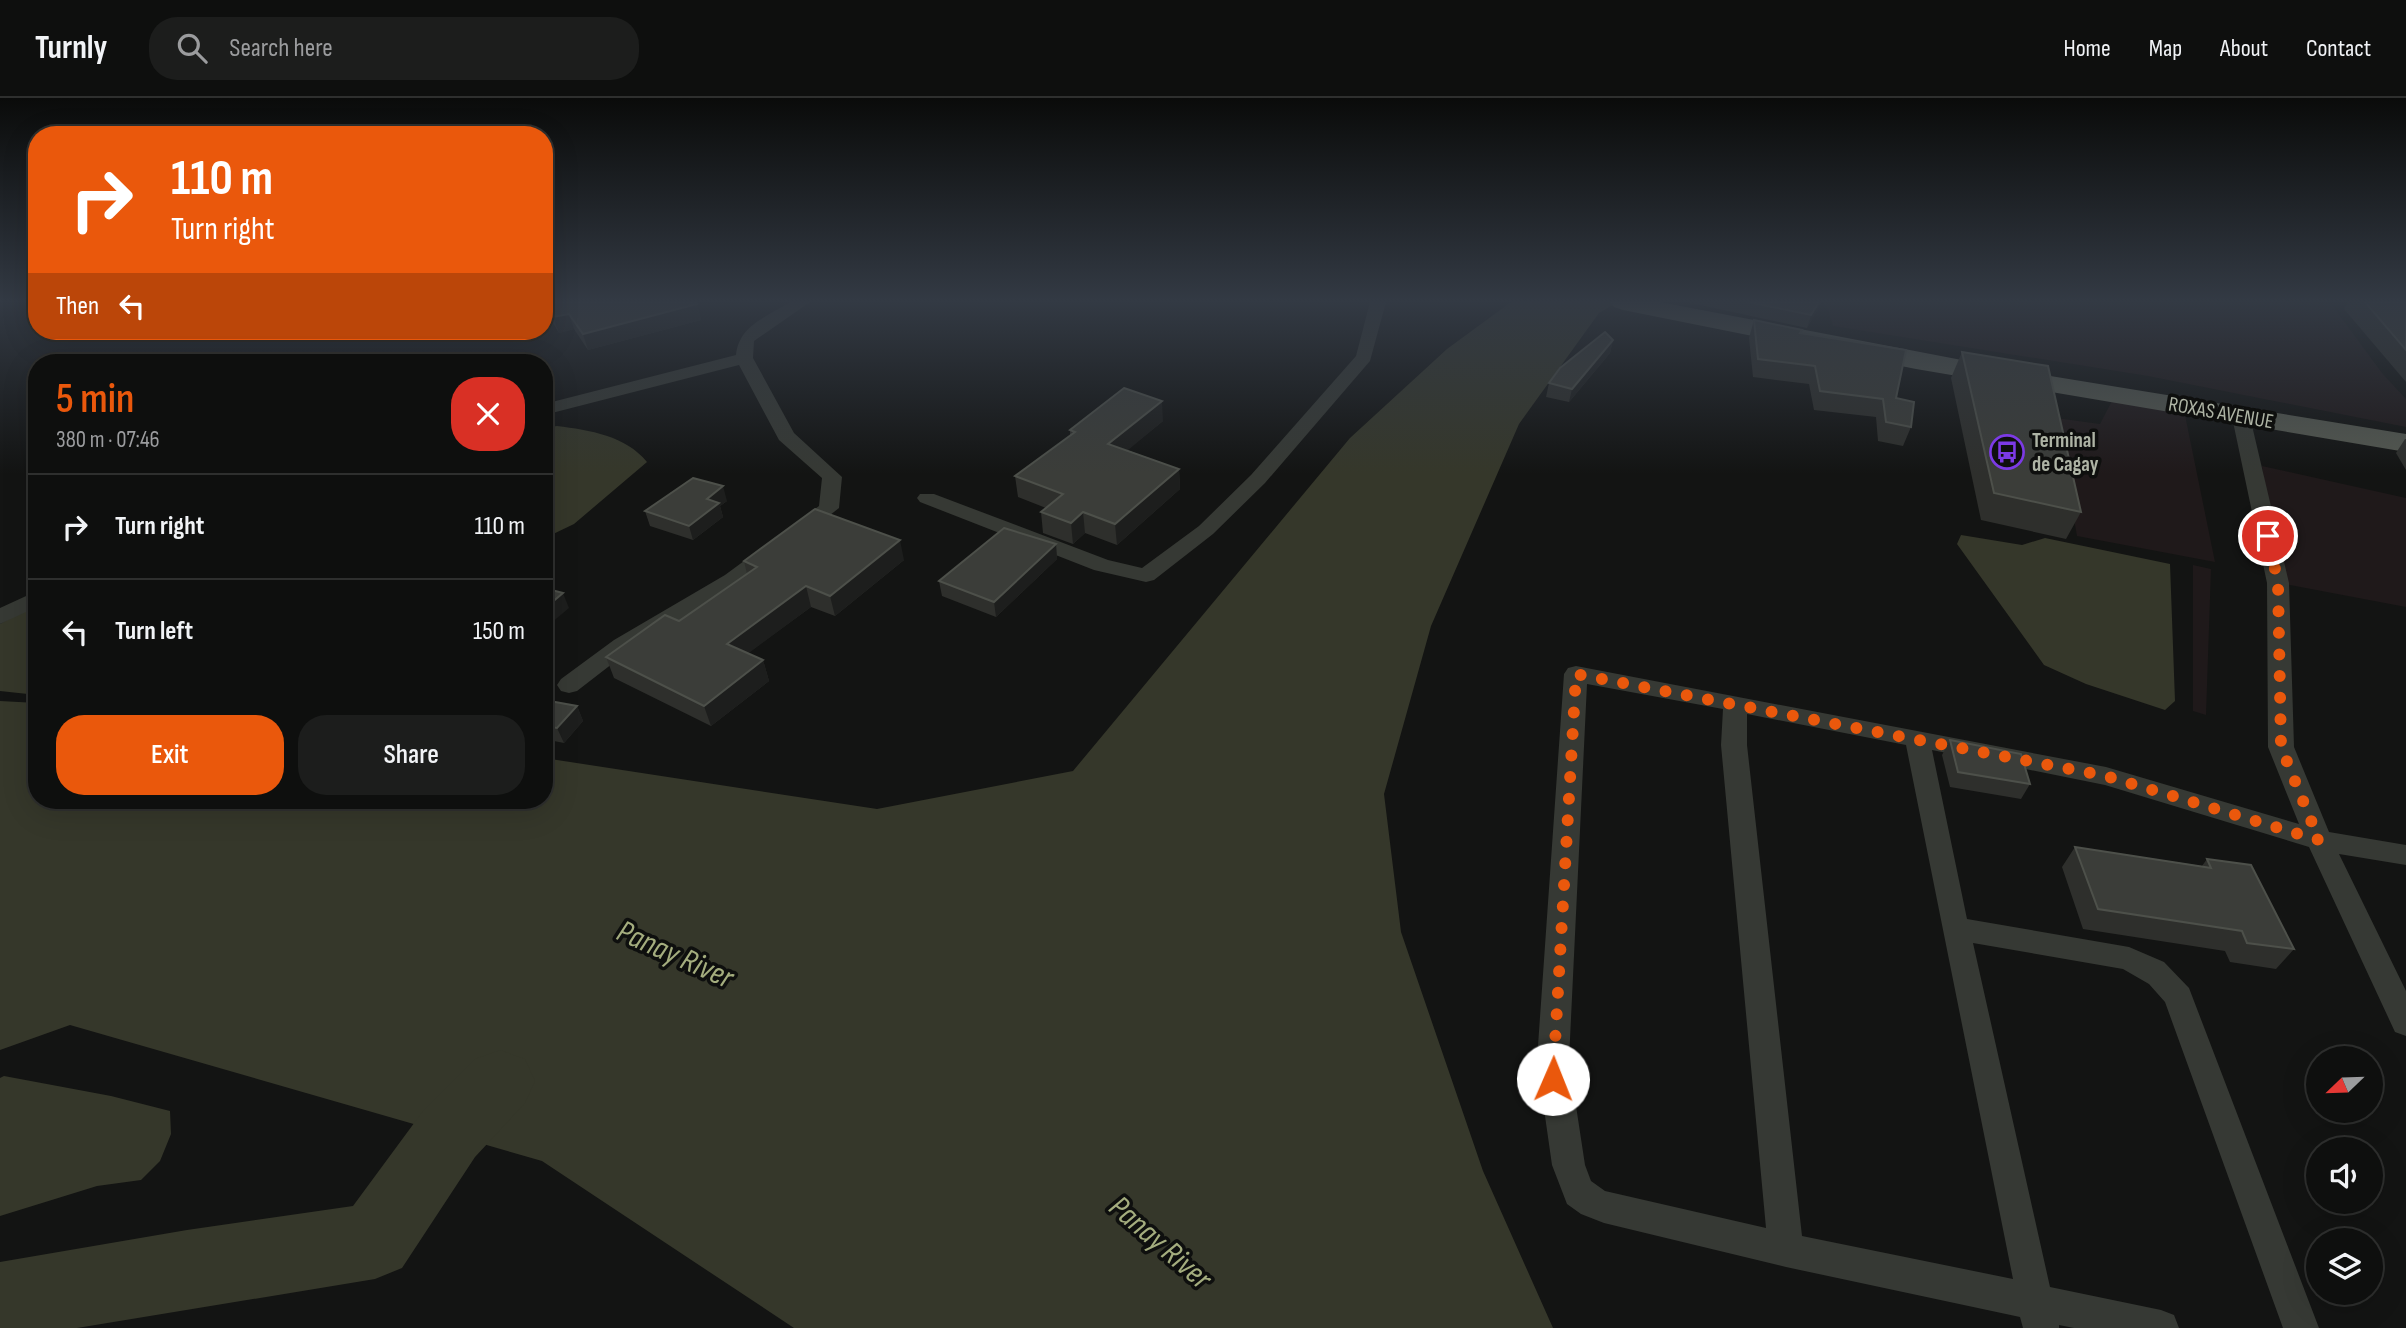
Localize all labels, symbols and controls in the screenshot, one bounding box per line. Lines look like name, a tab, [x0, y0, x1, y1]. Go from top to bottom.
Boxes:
search box	[149, 17, 639, 80]
text: Turnly	[35, 28, 107, 68]
icon: search	[173, 29, 211, 67]
text: Search here	[229, 33, 333, 64]
text: Home	[2063, 34, 2111, 63]
text: Map	[2149, 34, 2182, 63]
text: About	[2220, 34, 2268, 63]
text: Contact	[2306, 34, 2371, 63]
text: 110 m	[171, 150, 273, 209]
icon: right	[56, 154, 147, 245]
text: Turn right	[171, 210, 275, 249]
icon: left	[113, 287, 151, 325]
text: Then	[56, 291, 99, 322]
text: 5 min	[56, 374, 134, 425]
button: close	[451, 377, 525, 451]
street label: ROXAS AVENUE	[2167, 391, 2275, 435]
text: 380 m · 07:46	[56, 426, 160, 454]
place label: Terminal de Cagay	[2032, 428, 2099, 477]
bus stop icon: Terminal de Cagay	[1988, 433, 2026, 471]
pin	[2238, 506, 2298, 566]
icon: right	[56, 508, 94, 546]
text: Turn right	[115, 511, 204, 542]
text: 110 m	[474, 511, 525, 542]
icon: arrive	[2249, 517, 2287, 555]
icon: left	[56, 613, 94, 651]
text: Turn left	[115, 616, 193, 647]
text: 150 m	[473, 616, 525, 647]
button: Exit	[56, 715, 284, 795]
button: Share	[298, 715, 525, 795]
water label: Panay River	[611, 912, 740, 998]
position arrow	[1516, 1042, 1590, 1116]
north arrow	[2306, 1046, 2384, 1124]
map controls	[2306, 1046, 2383, 1305]
button: sound	[2306, 1137, 2383, 1214]
water label: Panay River	[1101, 1188, 1220, 1299]
button: layers	[2306, 1228, 2383, 1305]

